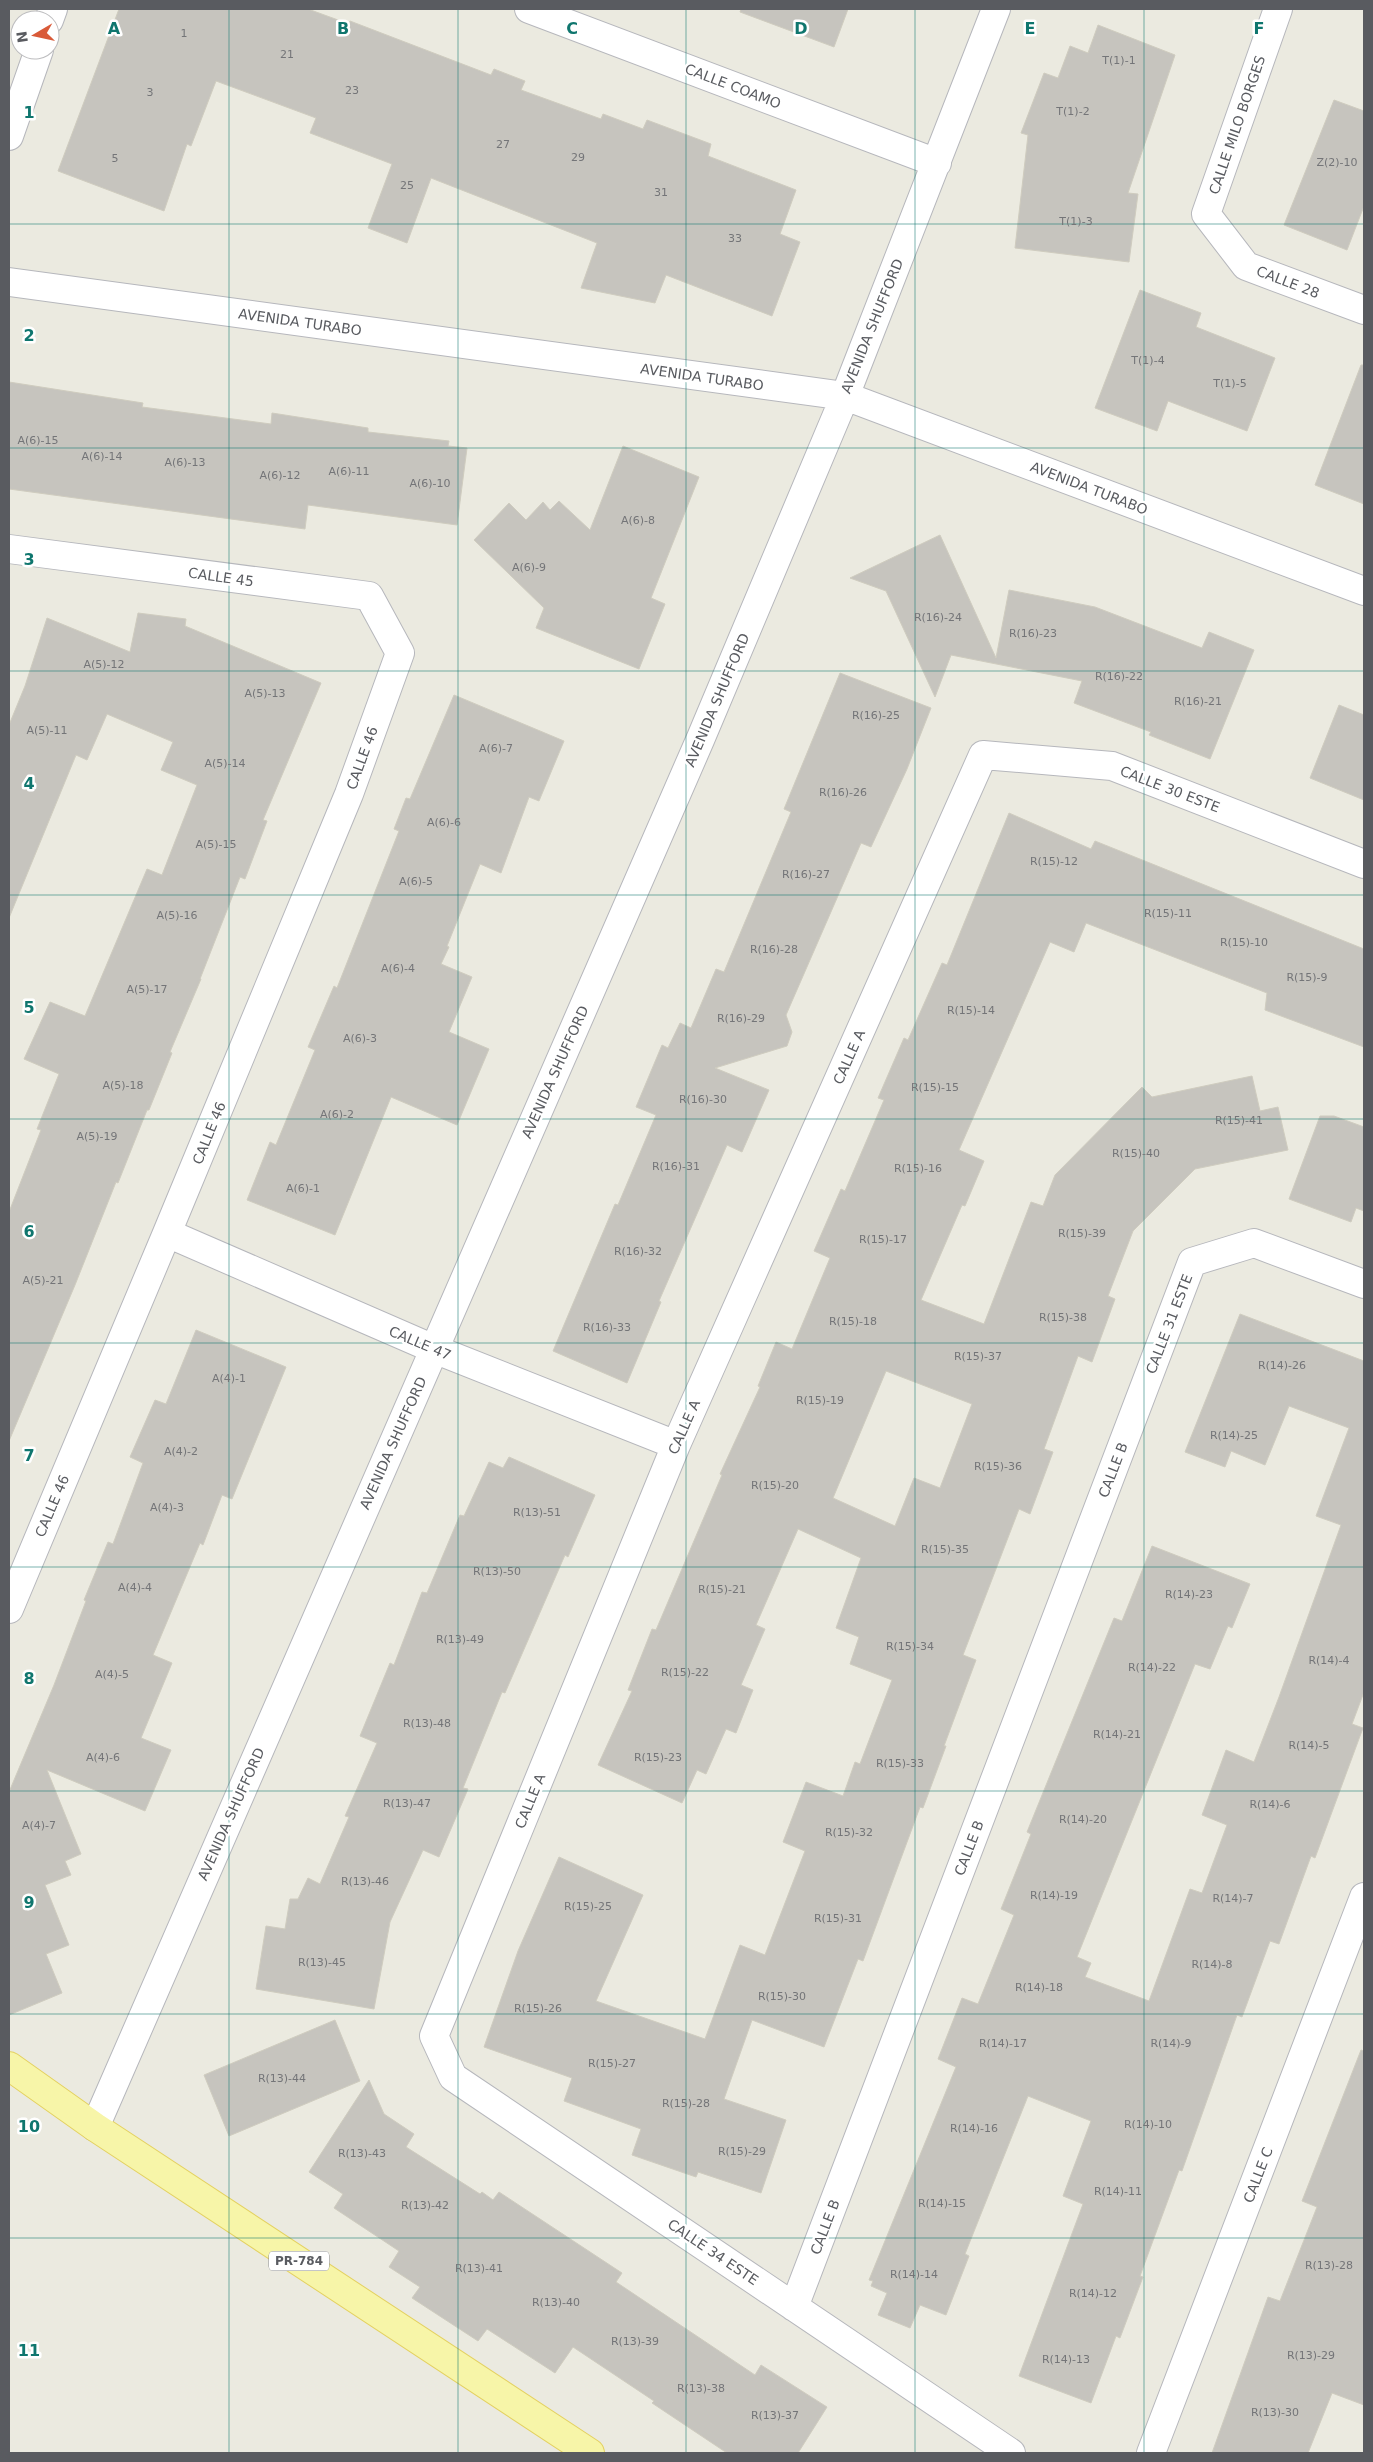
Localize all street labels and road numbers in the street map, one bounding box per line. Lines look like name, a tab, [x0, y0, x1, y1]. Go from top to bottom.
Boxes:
street label: CALLE MILO BORGES	[1206, 53, 1268, 197]
street label: CALLE COAMO	[683, 60, 783, 112]
street label: AVENIDA SHUFFORD	[838, 256, 906, 396]
street label: CALLE 28	[1254, 263, 1322, 301]
street label: AVENIDA TURABO	[237, 305, 363, 339]
street label: AVENIDA TURABO	[639, 360, 765, 394]
street label: AVENIDA TURABO	[1028, 458, 1150, 518]
street label: CALLE 45	[187, 564, 255, 590]
street label: AVENIDA SHUFFORD	[682, 631, 752, 769]
street label: CALLE 46	[343, 724, 381, 792]
street label: CALLE 30 ESTE	[1118, 763, 1222, 815]
street label: AVENIDA SHUFFORD	[518, 1003, 592, 1141]
street label: CALLE A	[830, 1027, 868, 1087]
street label: CALLE 46	[189, 1099, 229, 1167]
street label: CALLE 31 ESTE	[1143, 1272, 1195, 1376]
street label: CALLE 47	[386, 1323, 454, 1363]
street label: AVENIDA SHUFFORD	[356, 1374, 430, 1512]
street label: CALLE A	[665, 1397, 703, 1457]
street label: CALLE B	[1095, 1440, 1131, 1500]
street label: CALLE 46	[32, 1472, 72, 1540]
street label: AVENIDA SHUFFORD	[194, 1745, 268, 1883]
street label: CALLE A	[512, 1771, 548, 1831]
street label: CALLE B	[951, 1818, 987, 1878]
street label: CALLE C	[1240, 2145, 1276, 2205]
street label: CALLE B	[807, 2197, 843, 2257]
street label: CALLE 34 ESTE	[665, 2216, 761, 2288]
road number: PR-784	[269, 2252, 329, 2270]

